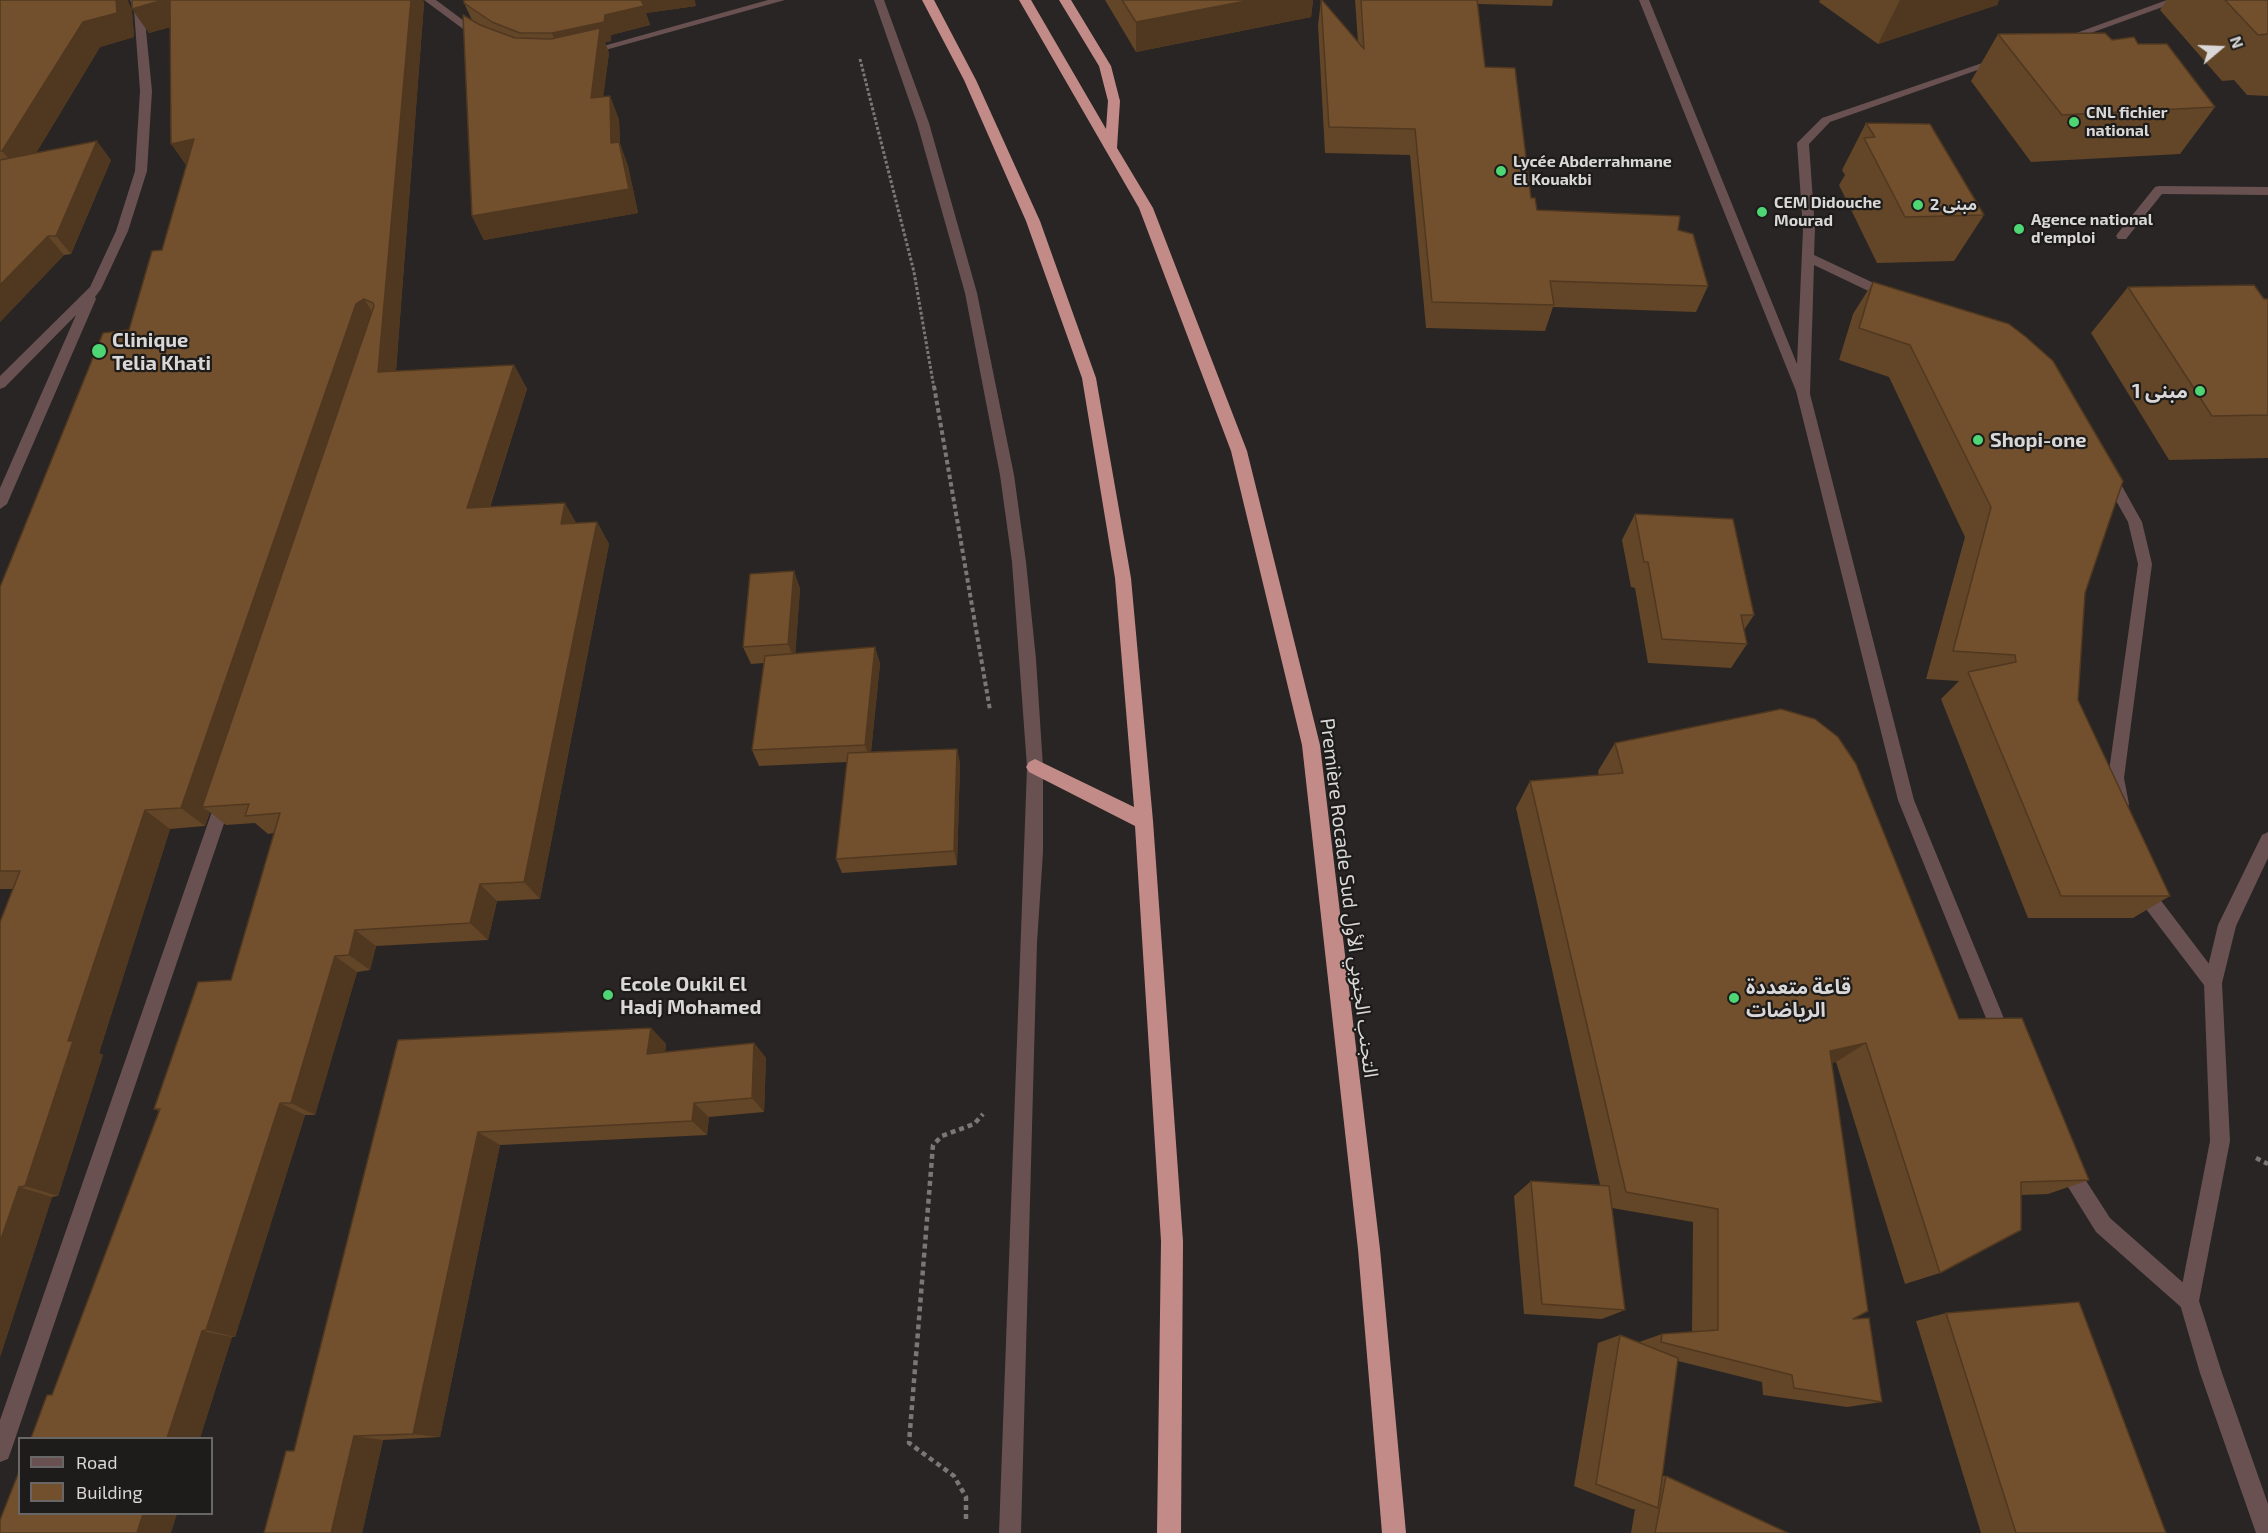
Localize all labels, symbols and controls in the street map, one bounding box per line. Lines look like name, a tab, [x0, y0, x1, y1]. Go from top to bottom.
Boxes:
north arrow	[2190, 18, 2250, 78]
text: N	[2227, 33, 2248, 51]
place label: CNL fichier national	[2086, 103, 2168, 141]
marker: CNL fichier national	[2067, 115, 2081, 129]
place label: Lycée Abderrahmane El Kouakbi	[1513, 152, 1672, 190]
marker: Lycée Abderrahmane El Kouakbi	[1494, 164, 1508, 178]
place label: CEM Didouche Mourad	[1774, 193, 1881, 231]
place label: مبنى 2	[1930, 195, 1977, 215]
marker: مبنى 2	[1911, 198, 1925, 212]
marker: CEM Didouche Mourad	[1755, 205, 1769, 219]
place label: Agence national d'emploi	[2031, 210, 2153, 248]
marker: Agence national d'emploi	[2012, 222, 2026, 236]
place label: Clinique Telia Khati	[112, 328, 211, 375]
marker: Clinique Telia Khati	[90, 342, 108, 360]
place label: مبنى 1	[2132, 379, 2188, 403]
marker: مبنى 1	[2193, 384, 2207, 398]
place label: Shopi-one	[1990, 428, 2086, 452]
marker: Shopi-one	[1971, 433, 1985, 447]
street label: Première Rocade Sud التجنب الجنوبي الأول	[1315, 717, 1383, 1079]
place label: Ecole Oukil El Hadj Mohamed	[620, 972, 761, 1019]
place label: قاعة متعددة الرياضات	[1746, 975, 1851, 1022]
marker: Ecole Oukil El Hadj Mohamed	[601, 988, 615, 1002]
marker: قاعة متعددة الرياضات	[1727, 991, 1741, 1005]
legend	[18, 1437, 213, 1515]
text: Road	[76, 1451, 117, 1473]
text: Building	[76, 1481, 143, 1503]

